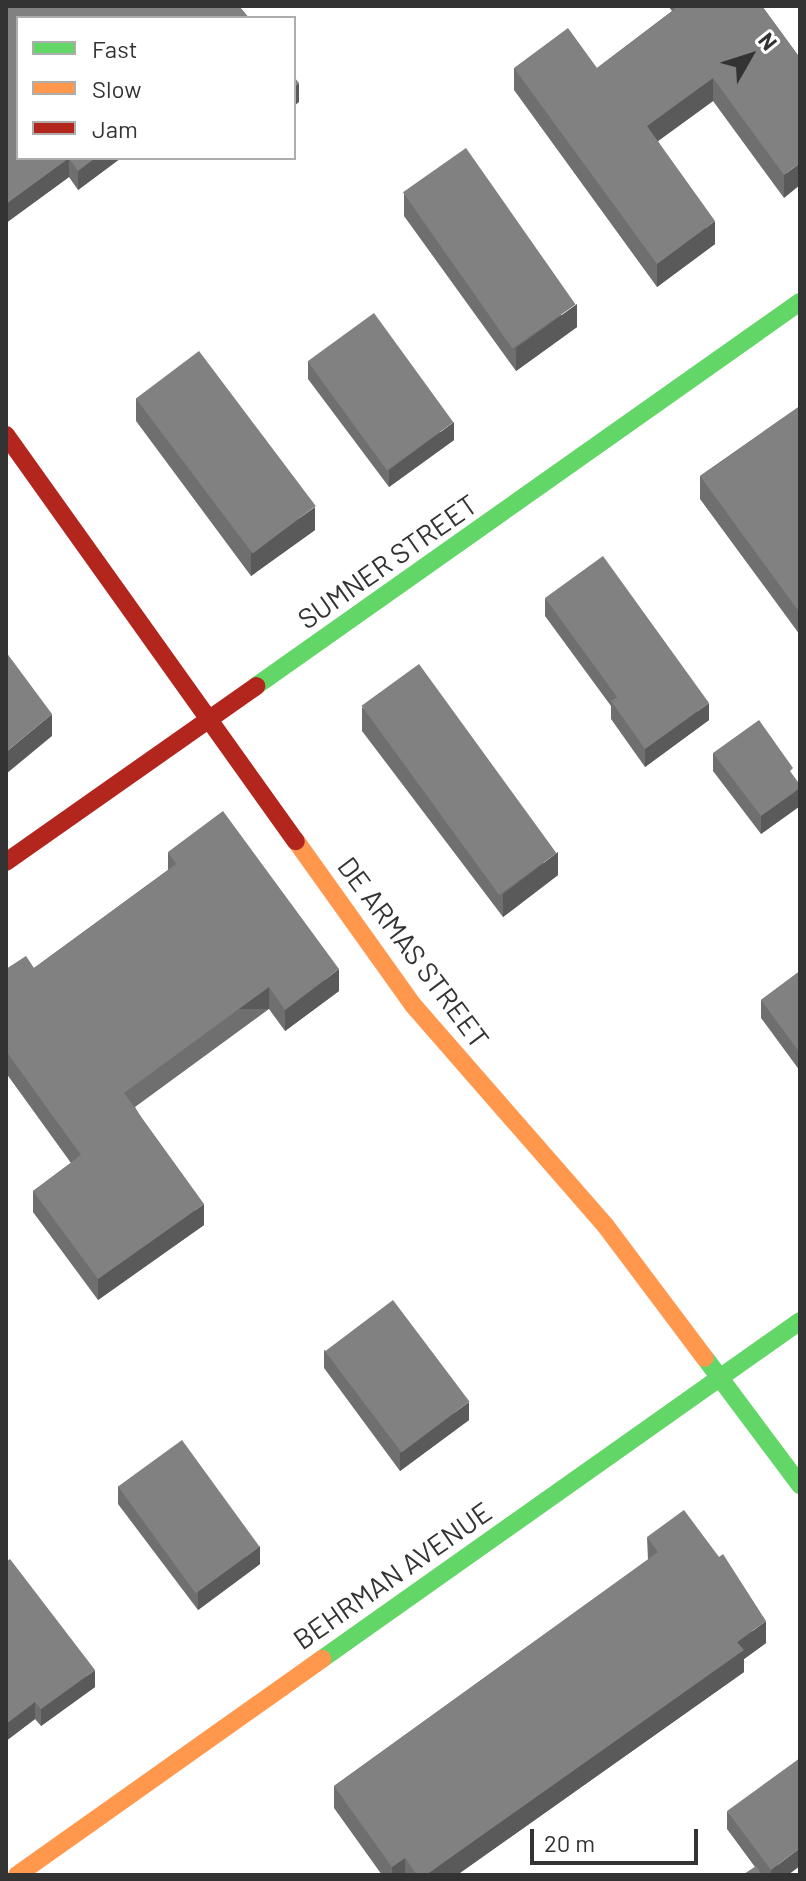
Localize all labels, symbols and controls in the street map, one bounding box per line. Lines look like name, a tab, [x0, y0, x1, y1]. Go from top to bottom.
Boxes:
legend	[16, 16, 296, 160]
north arrow	[710, 16, 790, 96]
text: N	[754, 27, 783, 55]
text: Fast	[92, 34, 137, 63]
text: Slow	[92, 74, 141, 103]
text: Jam	[92, 114, 138, 143]
street label: SUMNER STREET	[291, 487, 483, 635]
street label: DE ARMAS STREET	[331, 850, 497, 1054]
street label: BEHRMAN AVENUE	[286, 1494, 498, 1656]
scale bar	[534, 1813, 702, 1863]
text: 20 m	[544, 1828, 595, 1857]

